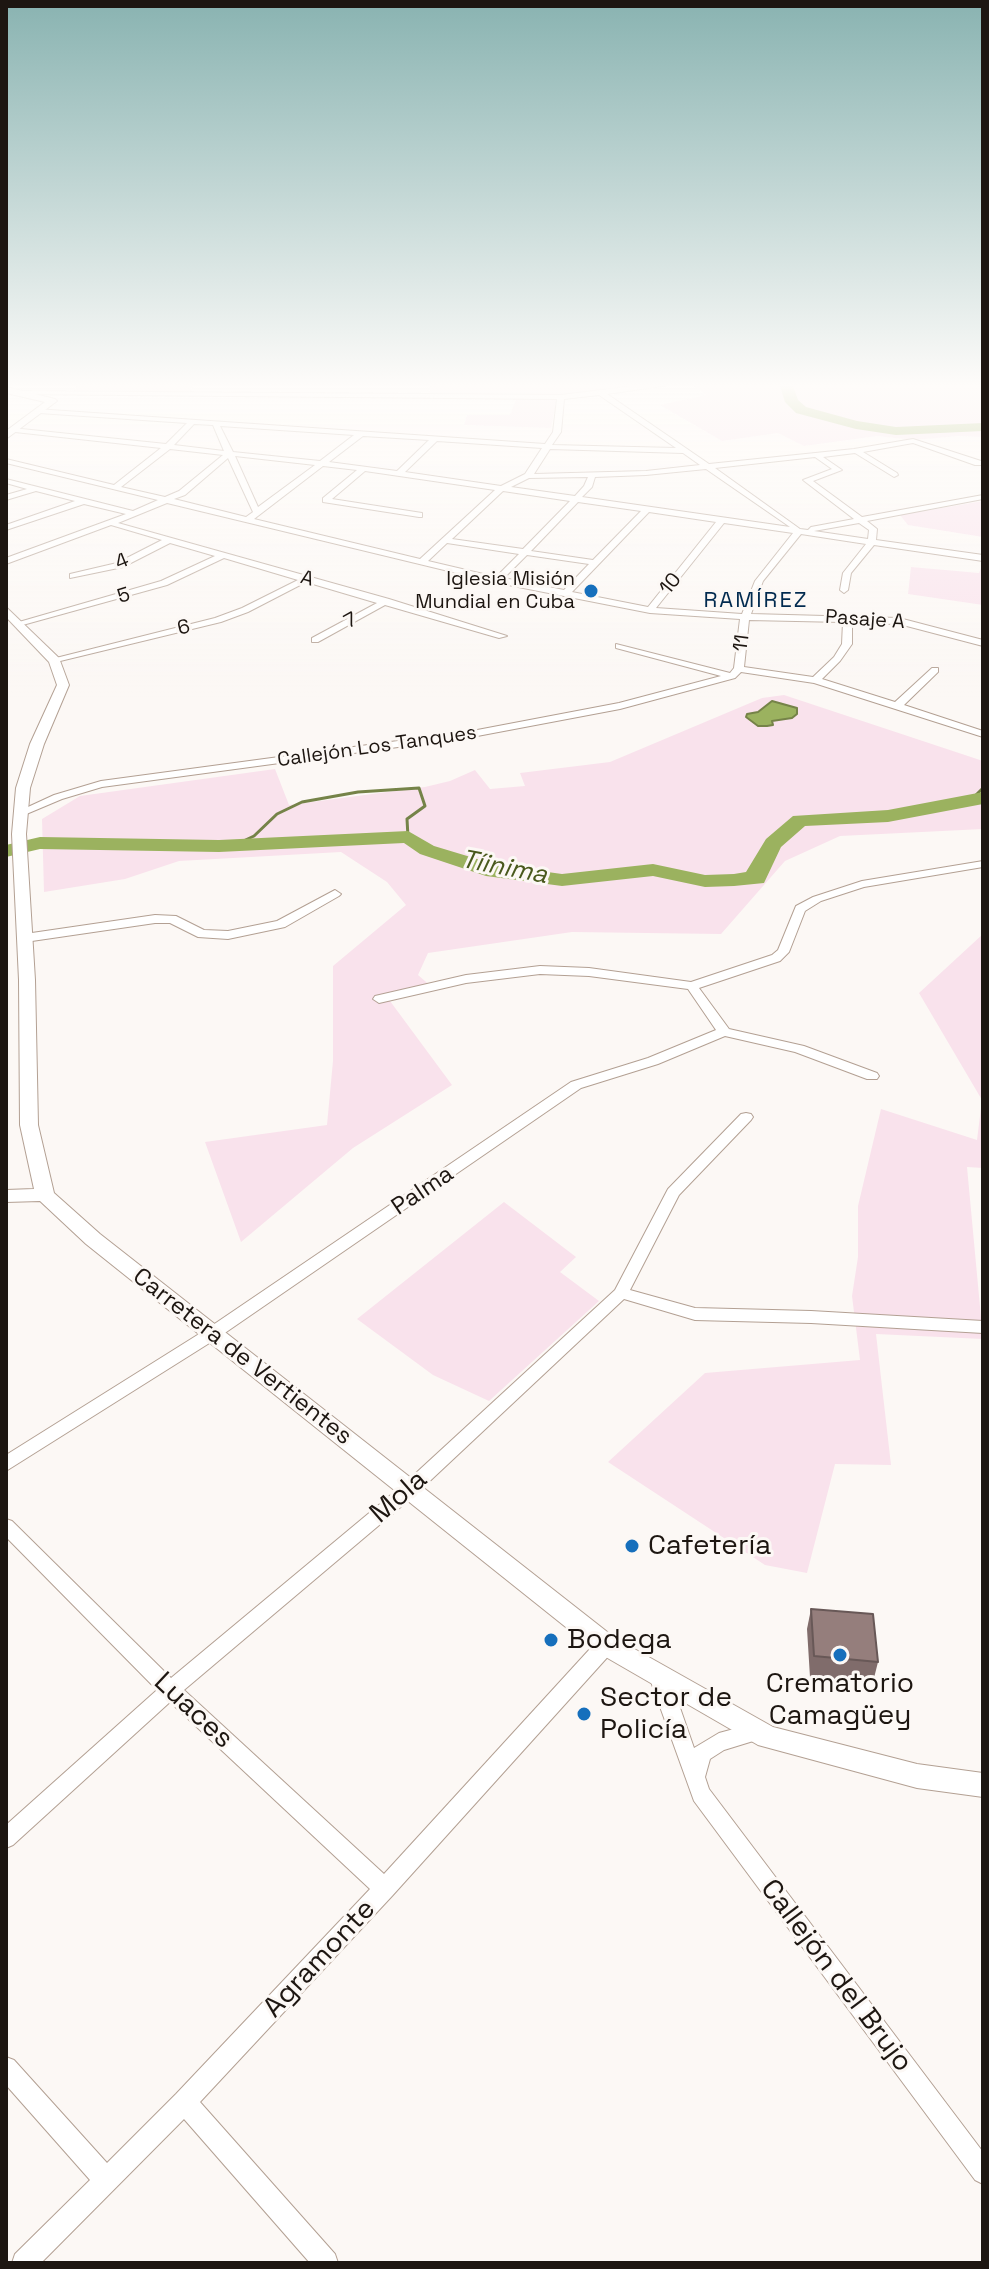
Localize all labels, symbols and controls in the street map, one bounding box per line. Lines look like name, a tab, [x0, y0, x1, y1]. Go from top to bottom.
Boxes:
street label: 4	[112, 549, 132, 575]
street label: A	[298, 566, 316, 592]
place label: Iglesia Misión Mundial en Cuba	[415, 568, 575, 615]
street label: 10	[655, 568, 687, 600]
marker: Iglesia Misión Mundial en Cuba	[582, 582, 600, 600]
street label: 5	[115, 583, 133, 609]
district label: RAMÍREZ	[703, 588, 809, 614]
street label: Pasaje A	[824, 605, 906, 635]
street label: 7	[340, 608, 362, 634]
street label: 6	[175, 615, 193, 641]
street label: 11	[729, 633, 755, 653]
street label: Callejón Los Tanques	[276, 721, 478, 773]
water label: Tíinima	[458, 844, 550, 892]
street label: Palma	[387, 1160, 459, 1222]
street label: Carretera de Vertientes	[127, 1263, 357, 1451]
street label: Mola	[364, 1463, 434, 1531]
place label: Cafetería	[648, 1529, 771, 1563]
marker: Cafetería	[623, 1537, 641, 1555]
place label: Bodega	[567, 1623, 671, 1657]
marker: Bodega	[542, 1631, 560, 1649]
marker: Crematorio Camagüey	[831, 1646, 849, 1664]
street label: Luaces	[146, 1666, 240, 1756]
place label: Crematorio Camagüey	[766, 1667, 914, 1733]
place label: Sector de Policía	[600, 1681, 732, 1747]
marker: Sector de Policía	[575, 1705, 593, 1723]
street label: Callejón del Brujo	[753, 1873, 919, 2079]
street label: Agramonte	[257, 1893, 383, 2025]

